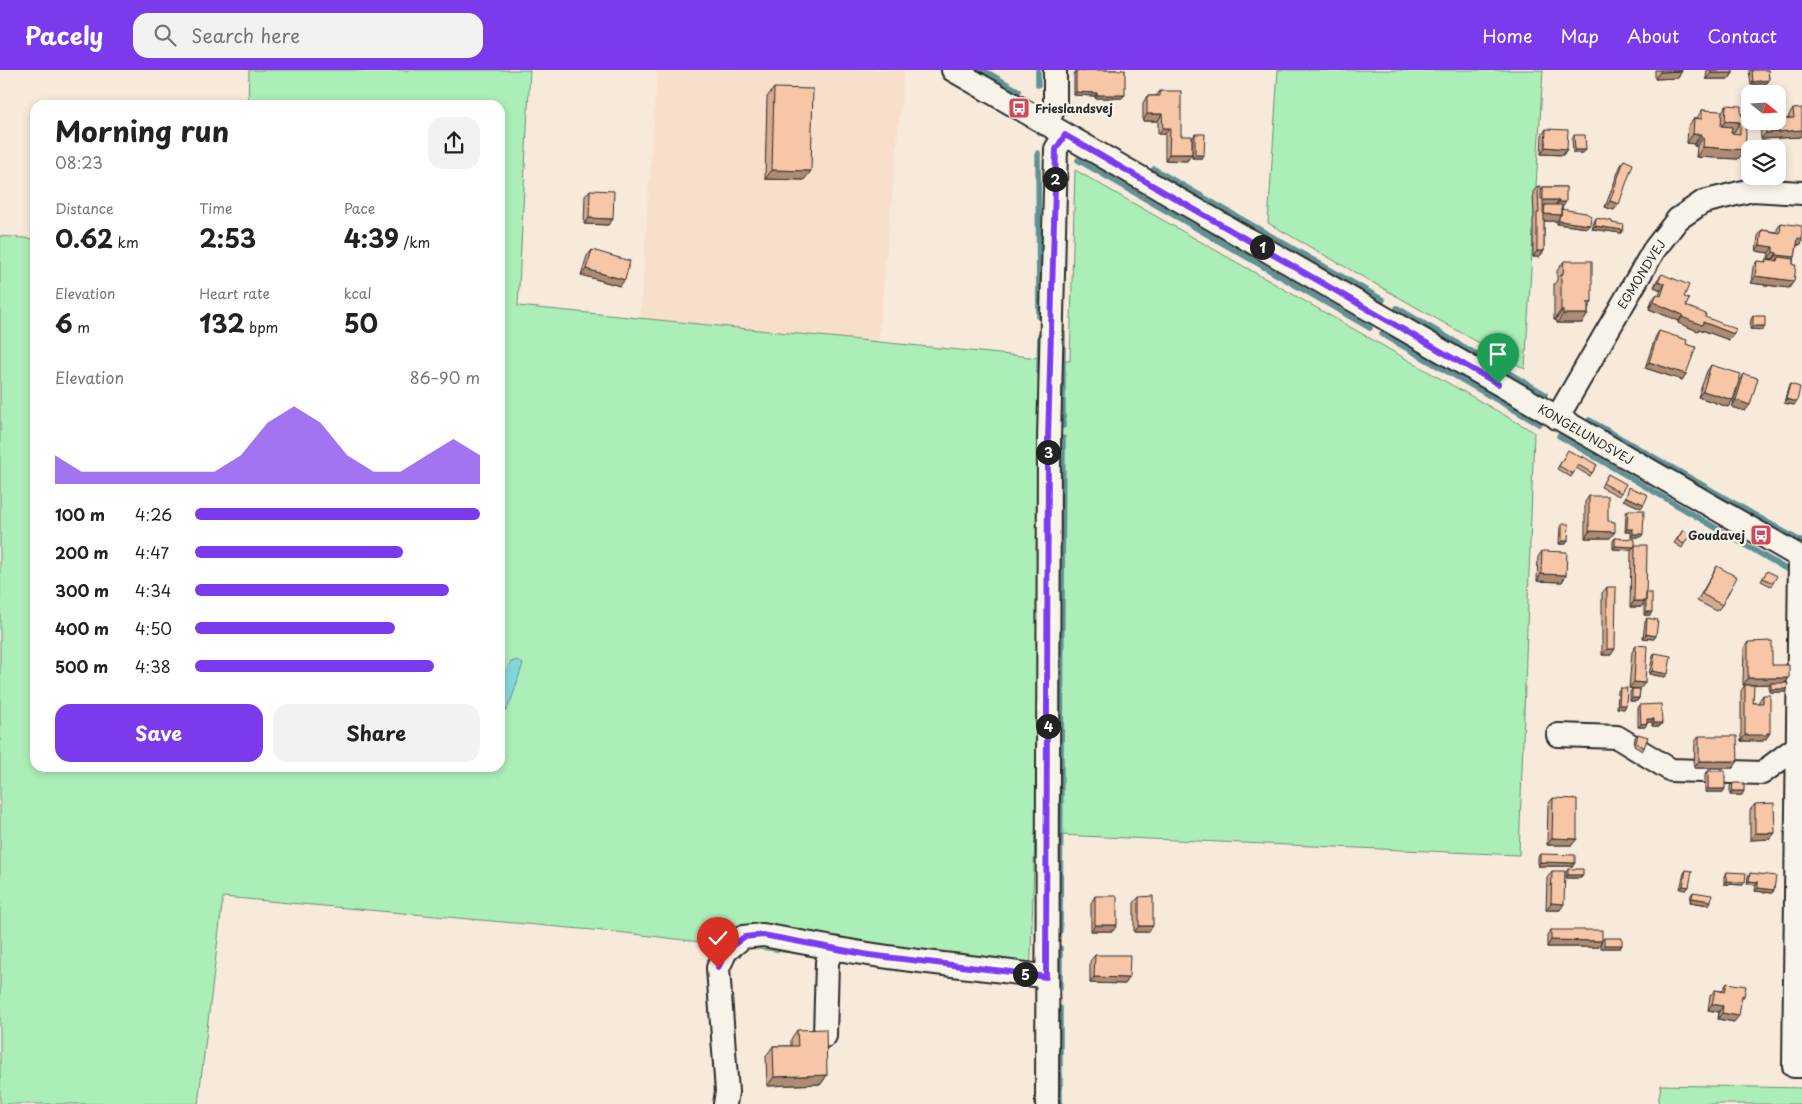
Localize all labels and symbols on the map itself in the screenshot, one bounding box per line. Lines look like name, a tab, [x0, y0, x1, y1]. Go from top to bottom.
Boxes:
north arrow	[1741, 85, 1786, 130]
bus stop icon: Frieslandsvej	[1007, 96, 1031, 120]
place label: Frieslandsvej	[1035, 99, 1113, 117]
pin: 2	[1042, 166, 1068, 192]
pin: 1	[1250, 234, 1274, 260]
street label: EGMONDVEJ	[1613, 236, 1669, 312]
pin	[1477, 333, 1519, 384]
street label: KONGELUNDSVEJ	[1535, 399, 1637, 469]
pin: 3	[1036, 440, 1060, 464]
bus stop icon: Goudavej	[1749, 523, 1773, 547]
place label: Goudavej	[1688, 526, 1745, 544]
pin: 4	[1036, 714, 1060, 738]
pin	[697, 917, 739, 968]
pin: 5	[1012, 962, 1038, 986]

